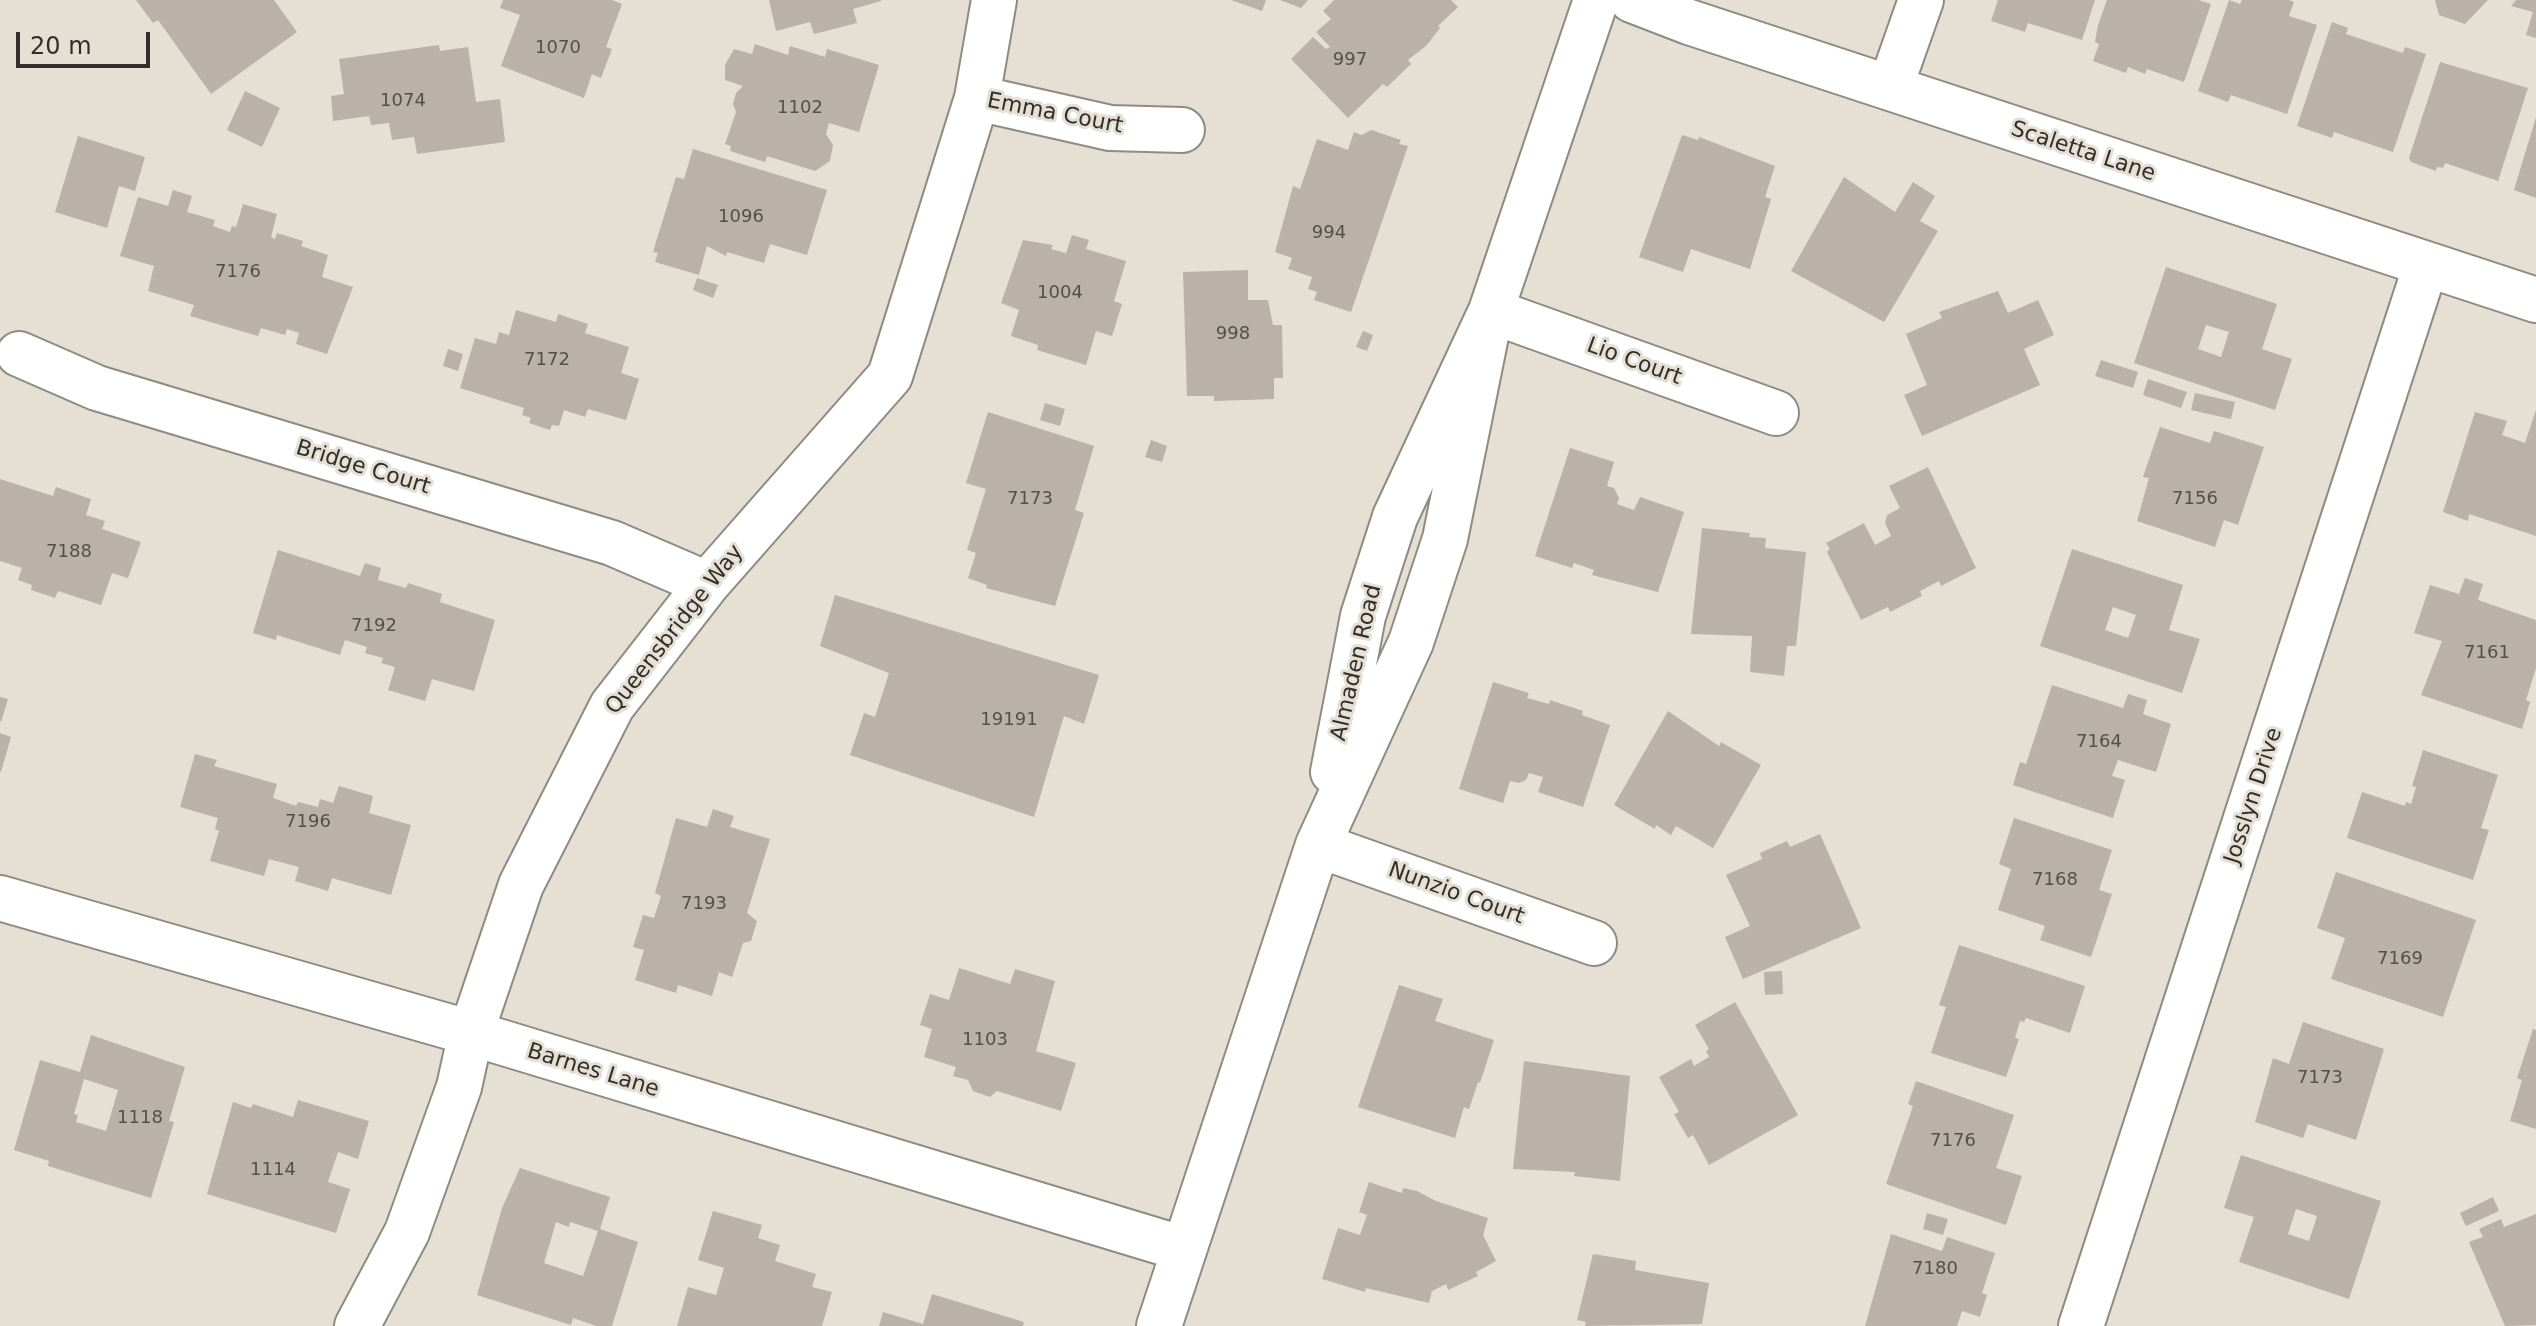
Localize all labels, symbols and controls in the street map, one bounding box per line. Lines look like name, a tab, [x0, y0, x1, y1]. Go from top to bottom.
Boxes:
scale bar	[20, 16, 154, 66]
text: 20 m	[30, 32, 92, 60]
house number: 1070	[535, 37, 581, 59]
house number: 997	[1333, 49, 1367, 71]
street label: Emma Court	[985, 88, 1125, 140]
house number: 1074	[380, 90, 426, 112]
house number: 1102	[777, 97, 823, 119]
street label: Scaletta Lane	[2008, 116, 2158, 188]
house number: 1096	[718, 206, 764, 228]
house number: 994	[1312, 222, 1346, 244]
house number: 7176	[215, 261, 261, 283]
house number: 1004	[1037, 282, 1083, 304]
house number: 998	[1216, 323, 1250, 345]
street label: Lio Court	[1583, 333, 1685, 391]
house number: 7172	[524, 349, 570, 371]
street label: Bridge Court	[293, 435, 433, 501]
house number: 7173	[1007, 488, 1053, 510]
house number: 7156	[2172, 488, 2218, 510]
street label: Queensbridge Way	[601, 540, 749, 720]
house number: 7188	[46, 541, 92, 563]
street label: Almaden Road	[1326, 582, 1388, 744]
house number: 7192	[351, 615, 397, 637]
house number: 7161	[2464, 642, 2510, 664]
house number: 19191	[980, 709, 1038, 731]
street label: Josslyn Drive	[2220, 725, 2288, 867]
house number: 7164	[2076, 731, 2122, 753]
house number: 7196	[285, 811, 331, 833]
street label: Nunzio Court	[1384, 857, 1528, 931]
house number: 7168	[2032, 869, 2078, 891]
house number: 7193	[681, 893, 727, 915]
house number: 7169	[2377, 948, 2423, 970]
house number: 1103	[962, 1029, 1008, 1051]
street label: Barnes Lane	[524, 1038, 662, 1104]
house number: 7173	[2297, 1067, 2343, 1089]
house number: 1118	[117, 1107, 163, 1129]
house number: 7176	[1930, 1130, 1976, 1152]
house number: 1114	[250, 1159, 296, 1181]
house number: 7180	[1912, 1258, 1958, 1280]

